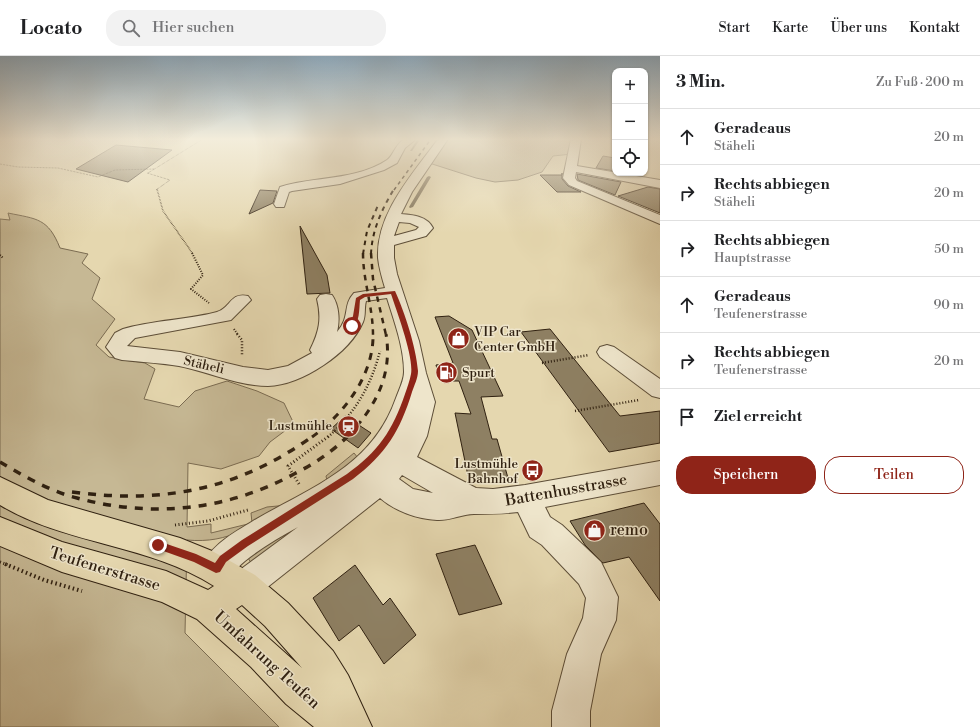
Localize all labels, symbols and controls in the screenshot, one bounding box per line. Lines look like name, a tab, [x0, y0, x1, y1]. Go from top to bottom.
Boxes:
search box	[106, 10, 386, 46]
text: Locato	[20, 16, 82, 40]
icon: search	[120, 17, 142, 39]
text: Hier suchen	[152, 18, 235, 37]
text: Start	[718, 19, 750, 37]
text: Karte	[772, 19, 808, 37]
text: Über uns	[830, 19, 887, 37]
text: Kontakt	[909, 19, 960, 37]
map controls	[612, 68, 648, 176]
button: +	[612, 68, 648, 104]
text: 3 Min.	[676, 71, 725, 93]
text: Zu Fuß · 200 m	[876, 74, 964, 90]
button: −	[612, 104, 648, 140]
text: Geradeaus	[714, 119, 791, 138]
icon: ahead	[676, 126, 698, 148]
text: 20 m	[934, 129, 964, 145]
text: Stäheli	[714, 138, 755, 154]
button: locate	[612, 140, 648, 176]
text: Rechts abbiegen	[714, 175, 830, 194]
icon: right	[676, 182, 698, 204]
text: 20 m	[934, 185, 964, 201]
text: Stäheli	[714, 194, 755, 210]
text: Rechts abbiegen	[714, 231, 830, 250]
icon: right	[676, 238, 698, 260]
text: 50 m	[934, 241, 964, 257]
text: Hauptstrasse	[714, 250, 791, 266]
text: Geradeaus	[714, 287, 791, 306]
icon: ahead	[676, 294, 698, 316]
text: 90 m	[933, 297, 964, 313]
text: Teufenerstrasse	[714, 306, 807, 322]
route start	[343, 317, 361, 335]
place label: VIP Car Center GmbH	[473, 324, 556, 355]
shop icon: VIP Car Center GmbH	[446, 326, 472, 352]
text: Rechts abbiegen	[714, 343, 830, 362]
icon: right	[676, 350, 698, 372]
street label: Stäheli	[182, 353, 226, 377]
text: 20 m	[934, 353, 964, 369]
fuel station icon: Spurt	[434, 360, 460, 386]
text: Teufenerstrasse	[714, 362, 807, 378]
place label: Spurt	[462, 365, 495, 381]
icon: arrive	[676, 406, 698, 428]
text: Ziel erreicht	[714, 407, 802, 426]
station icon: Lustmühle	[335, 413, 361, 439]
place label: Lustmühle	[269, 418, 332, 434]
place label: Lustmühle Bahnhof	[455, 456, 519, 487]
button: Speichern	[676, 456, 816, 494]
button: Teilen	[824, 456, 964, 494]
bus stop icon: Lustmühle Bahnhof	[520, 458, 546, 484]
street label: Battenhusstrasse	[502, 469, 629, 511]
shop icon: remo	[581, 517, 607, 543]
place label: remo	[610, 520, 648, 540]
route end	[149, 536, 167, 554]
street label: Teufenerstrasse	[47, 543, 163, 595]
street label: Umfahrung Teufen	[210, 607, 325, 713]

